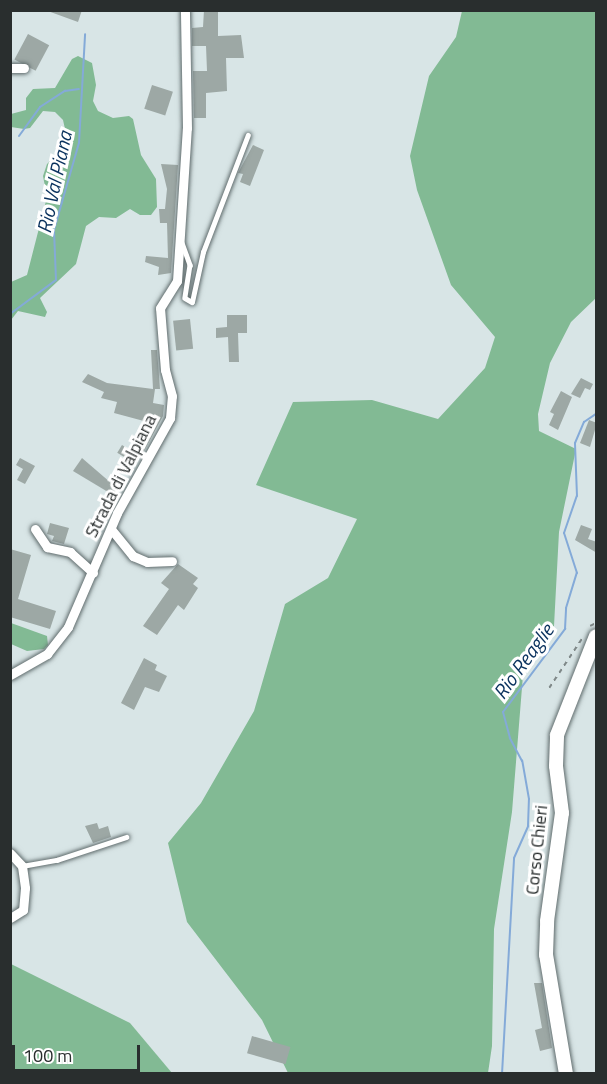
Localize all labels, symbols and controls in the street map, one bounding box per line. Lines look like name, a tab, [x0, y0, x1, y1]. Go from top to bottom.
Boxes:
water label: Rio Val Piana	[31, 129, 77, 235]
street label: Strada di Valpiana	[81, 411, 161, 541]
water label: Rio Reaglie	[488, 619, 558, 703]
street label: Corso Chieri	[522, 804, 552, 896]
scale bar	[15, 1033, 142, 1071]
text: 100 m	[23, 1042, 72, 1069]

